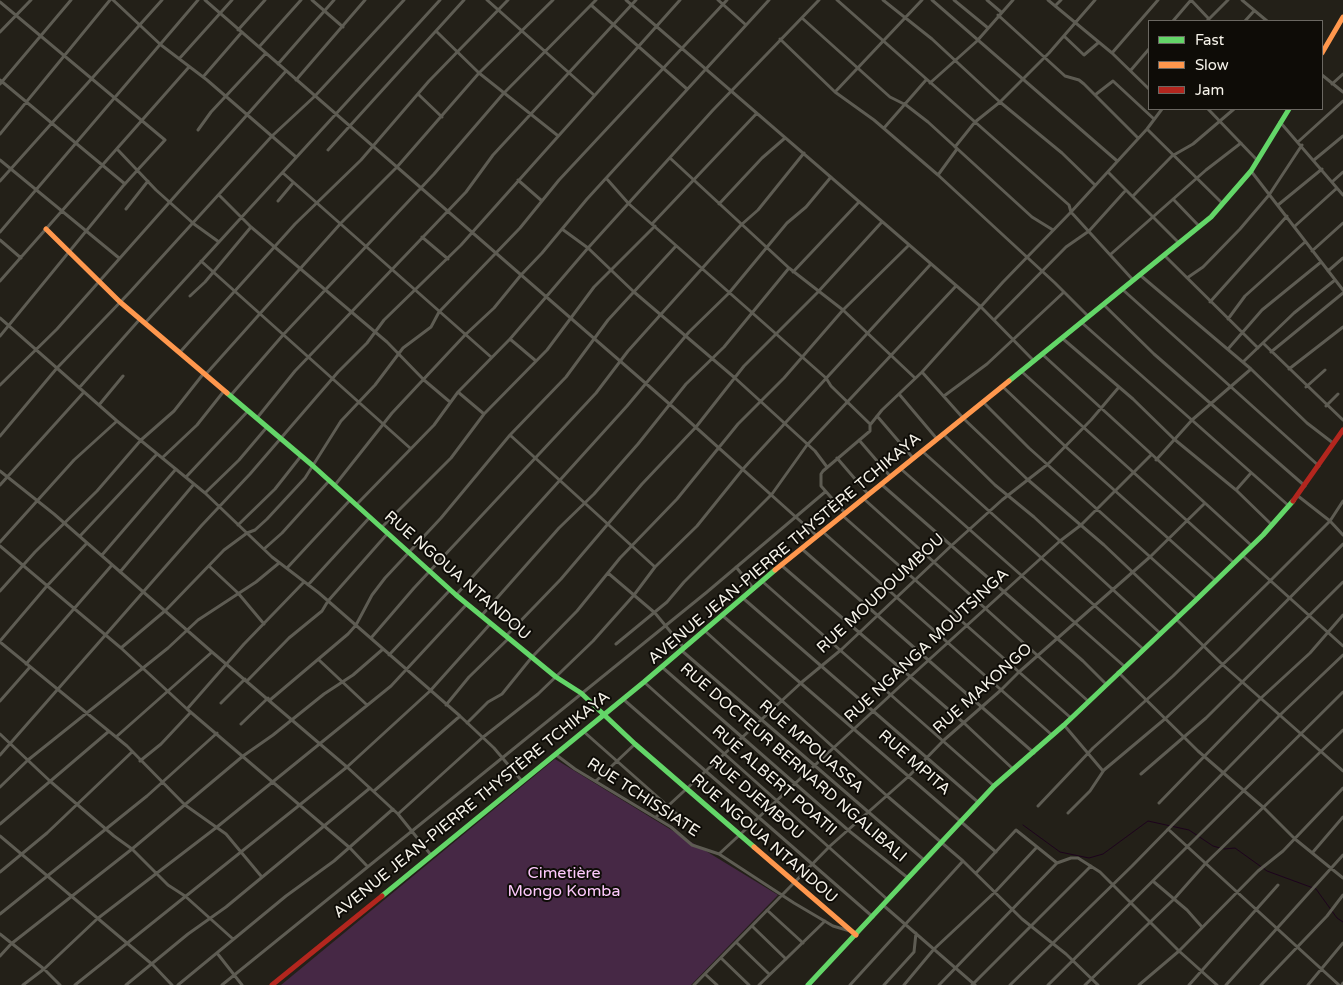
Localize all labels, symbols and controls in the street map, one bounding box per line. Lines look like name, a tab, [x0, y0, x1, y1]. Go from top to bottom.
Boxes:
legend	[1148, 20, 1323, 110]
text: Fast	[1195, 31, 1224, 49]
text: Slow	[1195, 56, 1229, 74]
text: Jam	[1195, 81, 1224, 99]
street label: AVENUE JEAN-PIERRE THYSTÈRE TCHIKAYA	[645, 429, 925, 669]
street label: RUE NGOUA NTANDOU	[380, 507, 534, 645]
street label: RUE MOUDOUMBOU	[813, 530, 949, 658]
street label: RUE NGANGA MOUTSINGA	[841, 565, 1013, 727]
street label: RUE MAKONGO	[930, 640, 1036, 738]
street label: RUE DOCTEUR BERNARD NGALIBALI	[676, 659, 910, 867]
street label: AVENUE JEAN-PIERRE THYSTÈRE TCHIKAYA	[330, 687, 614, 923]
street label: RUE MPOUASSA	[755, 696, 867, 798]
street label: RUE ALBERT POATII	[708, 722, 840, 840]
street label: RUE MPITA	[874, 726, 954, 800]
street label: RUE DJEMBOU	[705, 752, 807, 844]
street label: RUE TCHISSIATE	[583, 754, 703, 842]
street label: RUE NGOUA NTANDOU	[687, 770, 841, 908]
park label: Cimetière Mongo Komba	[508, 864, 620, 902]

